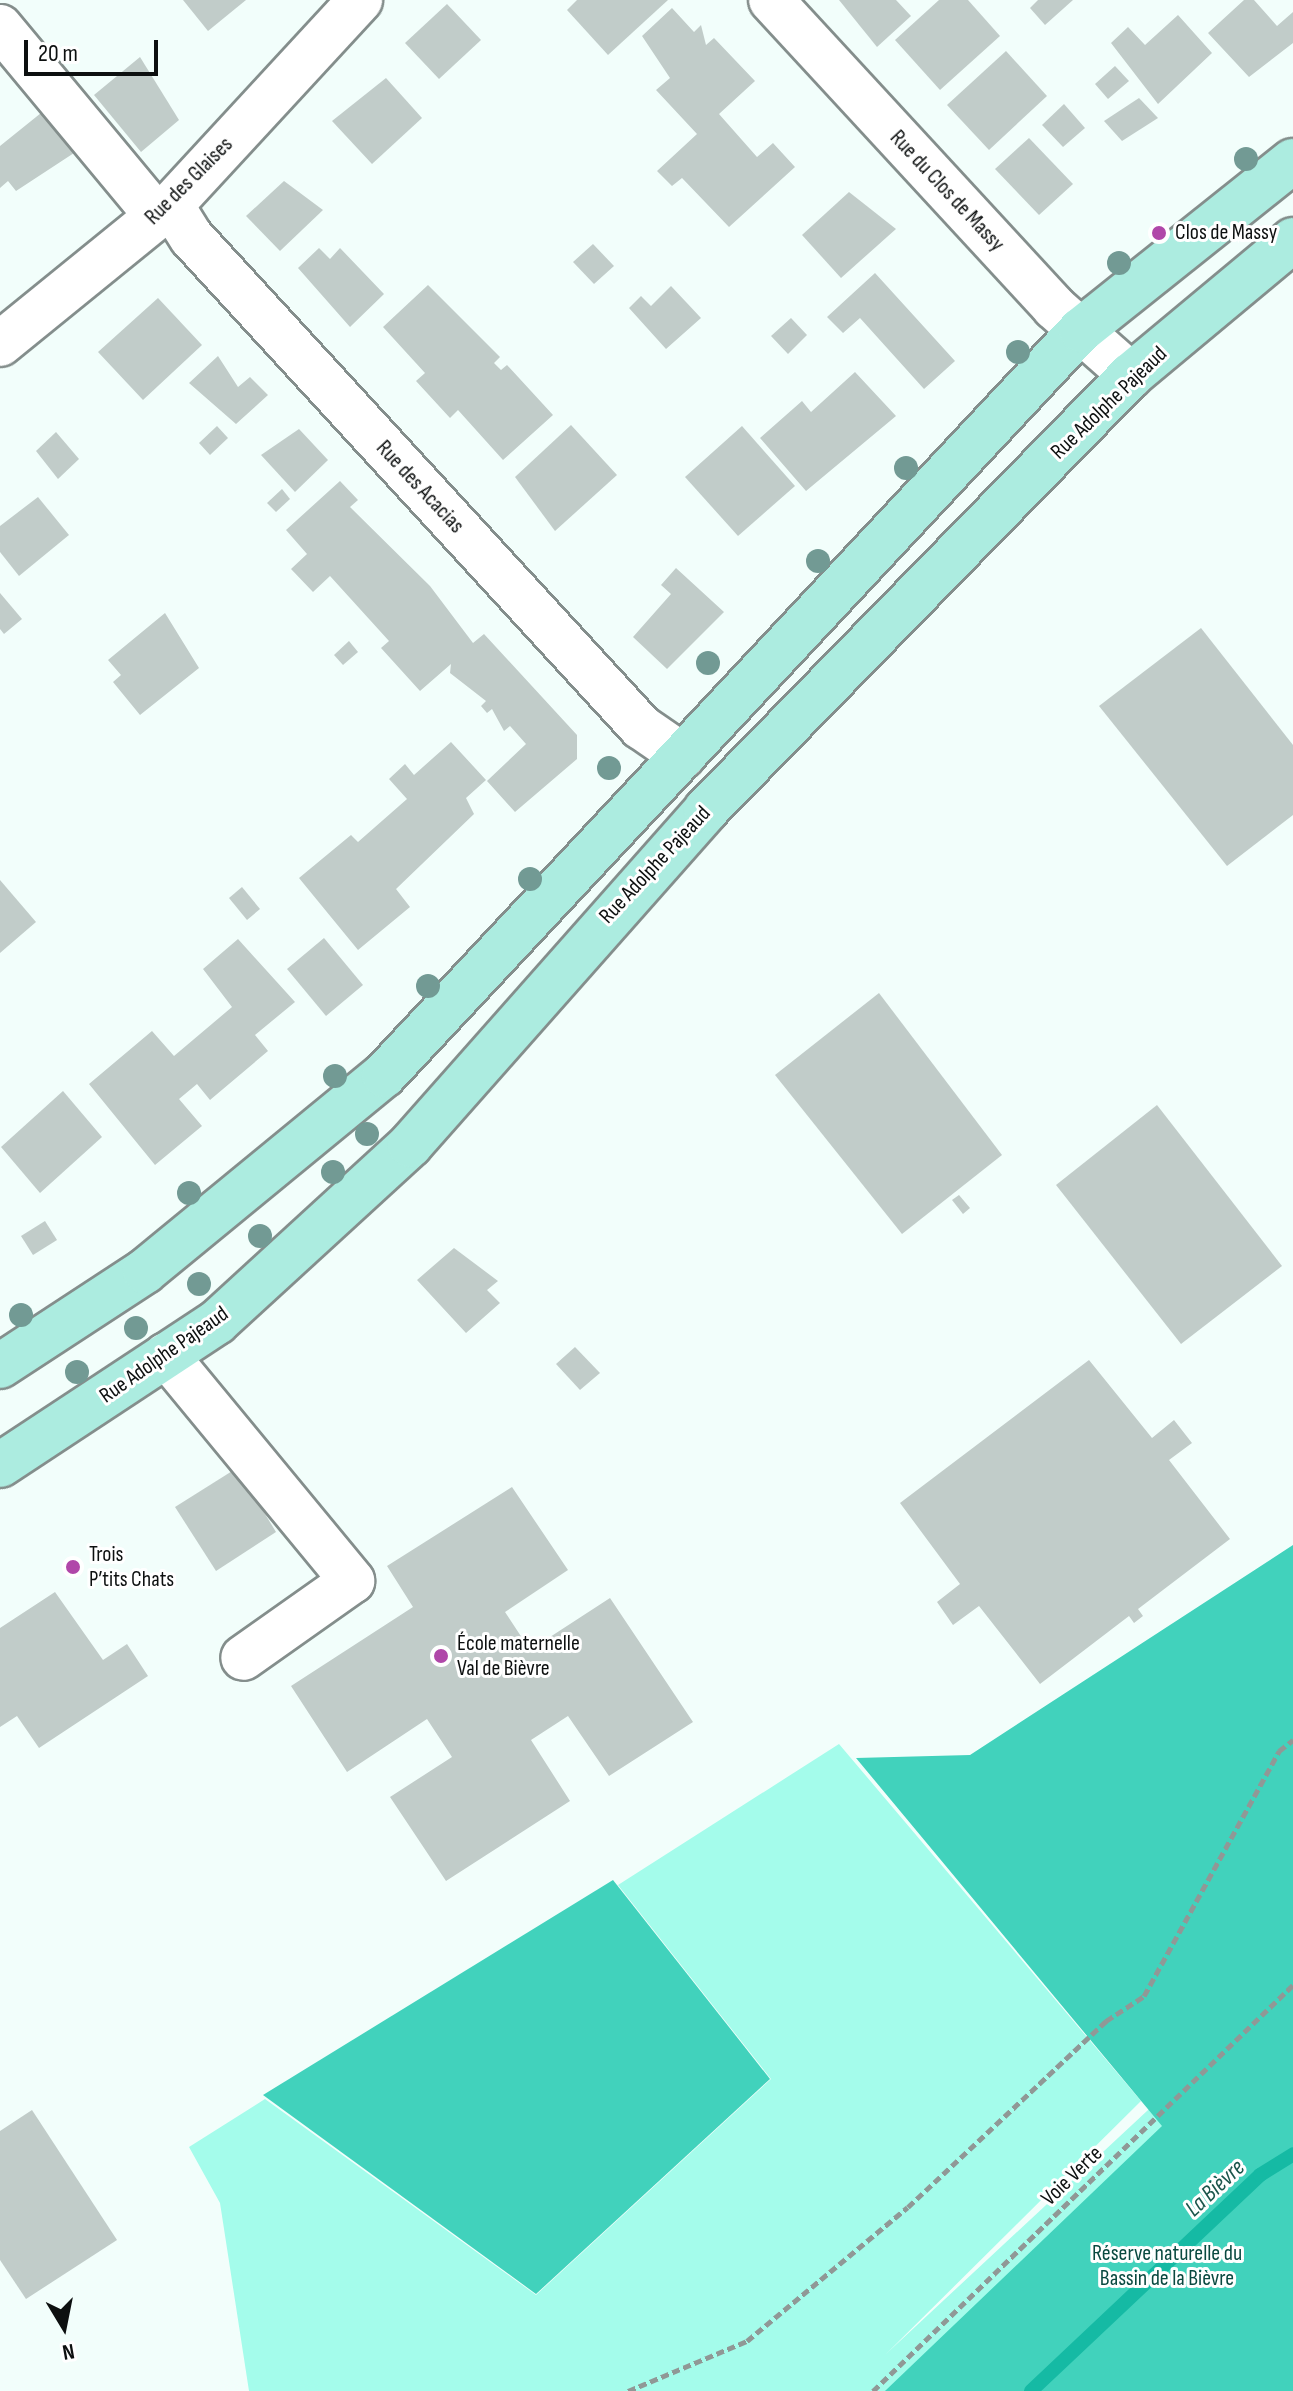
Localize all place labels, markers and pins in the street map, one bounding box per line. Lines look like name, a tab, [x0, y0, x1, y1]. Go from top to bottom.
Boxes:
place label: Clos de Massy	[1175, 220, 1277, 246]
marker: Clos de Massy	[1150, 224, 1168, 242]
place label: Trois P’tits Chats	[89, 1541, 174, 1592]
marker: Trois P’tits Chats	[64, 1558, 82, 1576]
place label: École maternelle Val de Bièvre	[457, 1630, 580, 1682]
marker: École maternelle Val de Bièvre	[432, 1647, 450, 1665]

